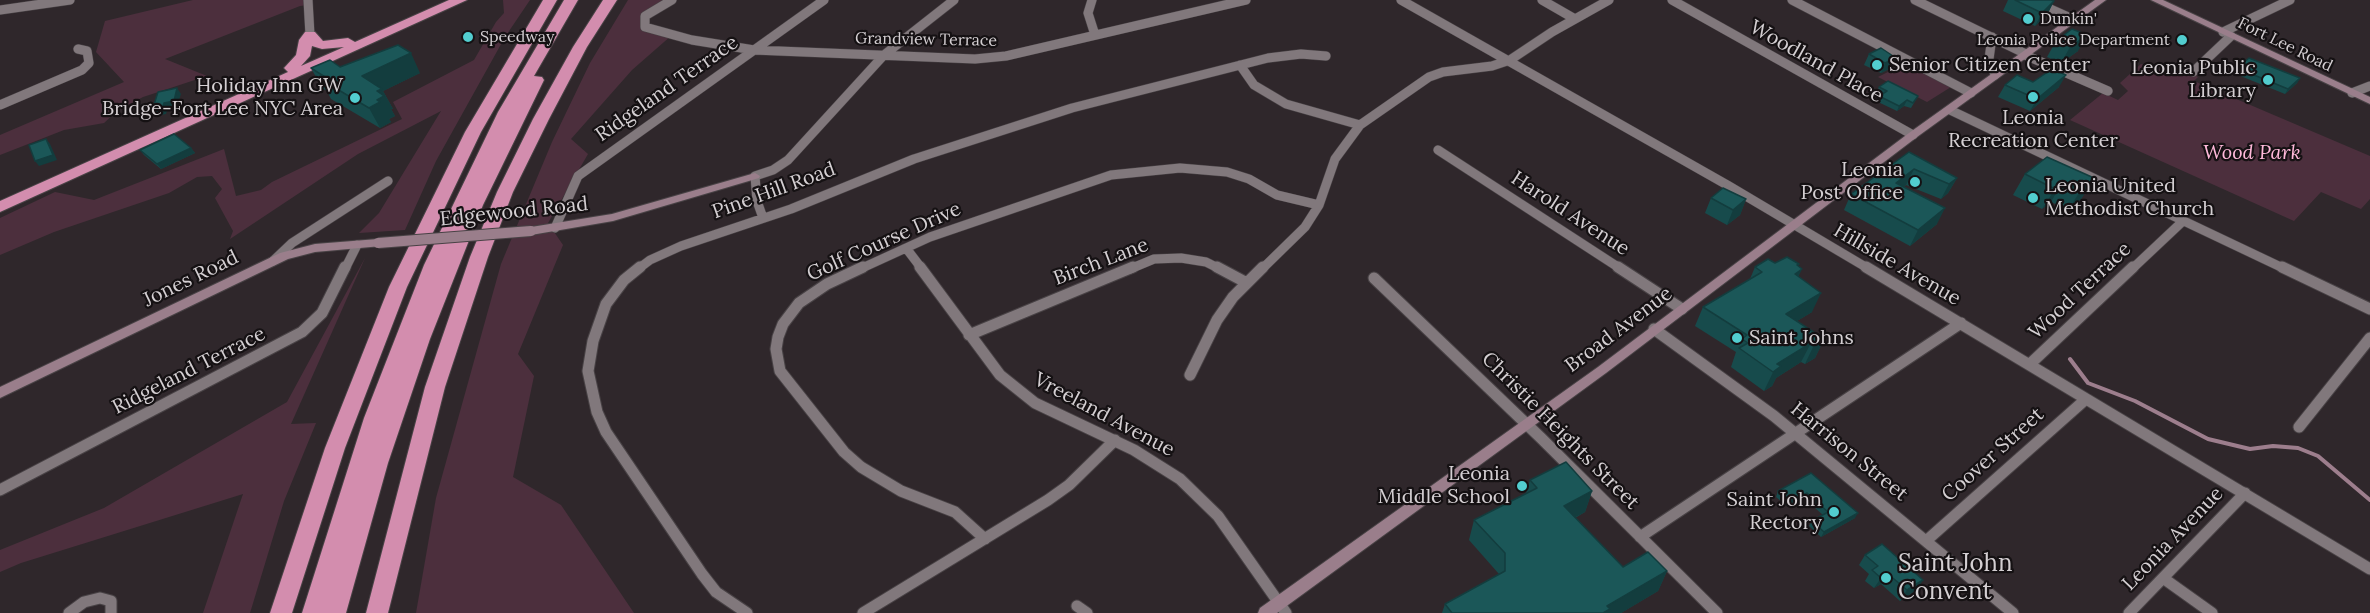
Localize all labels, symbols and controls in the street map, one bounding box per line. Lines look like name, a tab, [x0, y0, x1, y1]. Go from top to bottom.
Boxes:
place label: Dunkin'	[2040, 9, 2097, 29]
marker: Dunkin'	[2021, 12, 2035, 26]
street label: Fort Lee Road	[2234, 14, 2336, 76]
street label: Woodland Place	[1745, 15, 1887, 109]
place label: Speedway	[480, 27, 554, 47]
street label: Grandview Terrace	[855, 29, 997, 51]
marker: Speedway	[461, 30, 475, 44]
place label: Leonia Police Department	[1977, 30, 2170, 50]
street label: Ridgeland Terrace	[591, 31, 743, 147]
marker: Leonia Police Department	[2175, 33, 2189, 47]
place label: Senior Citizen Center	[1889, 53, 2090, 77]
place label: Leonia Public Library	[2131, 56, 2256, 103]
marker: Senior Citizen Center	[1870, 58, 1884, 72]
marker: Leonia Public Library	[2261, 73, 2275, 87]
place label: Holiday Inn GW Bridge-Fort Lee NYC Area	[102, 74, 343, 121]
marker: Leonia Recreation Center	[2026, 90, 2040, 104]
marker: Holiday Inn GW Bridge-Fort Lee NYC Area	[348, 91, 362, 105]
place label: Leonia Recreation Center	[1948, 106, 2118, 153]
park label: Wood Park	[2203, 141, 2301, 165]
street label: Pine Hill Road	[709, 158, 839, 224]
place label: Leonia Post Office	[1800, 158, 1903, 205]
street label: Harold Avenue	[1506, 167, 1634, 261]
place label: Leonia United Methodist Church	[2045, 174, 2214, 221]
marker: Leonia Post Office	[1908, 175, 1922, 189]
marker: Leonia United Methodist Church	[2026, 191, 2040, 205]
street label: Edgewood Road	[439, 192, 589, 232]
street label: Golf Course Drive	[803, 197, 965, 287]
street label: Hillside Avenue	[1829, 219, 1965, 311]
street label: Birch Lane	[1050, 233, 1152, 291]
street label: Wood Terrace	[2024, 237, 2136, 345]
street label: Jones Road	[139, 246, 243, 312]
street label: Broad Avenue	[1561, 282, 1677, 378]
street label: Ridgeland Terrace	[108, 322, 270, 420]
place label: Saint Johns	[1749, 326, 1854, 350]
marker: Saint Johns	[1730, 331, 1744, 345]
street label: Christie Heights Street	[1476, 347, 1644, 515]
street label: Vreeland Avenue	[1030, 368, 1178, 462]
street label: Harrison Street	[1786, 397, 1912, 507]
street label: Coover Street	[1937, 403, 2049, 507]
place label: Leonia Middle School	[1378, 462, 1510, 509]
marker: Leonia Middle School	[1515, 479, 1529, 493]
street label: Leonia Avenue	[2117, 482, 2229, 596]
place label: Saint John Rectory	[1727, 488, 1822, 535]
marker: Saint John Rectory	[1827, 505, 1841, 519]
place label: Saint John Convent	[1898, 550, 2013, 606]
marker: Saint John Convent	[1879, 571, 1893, 585]

